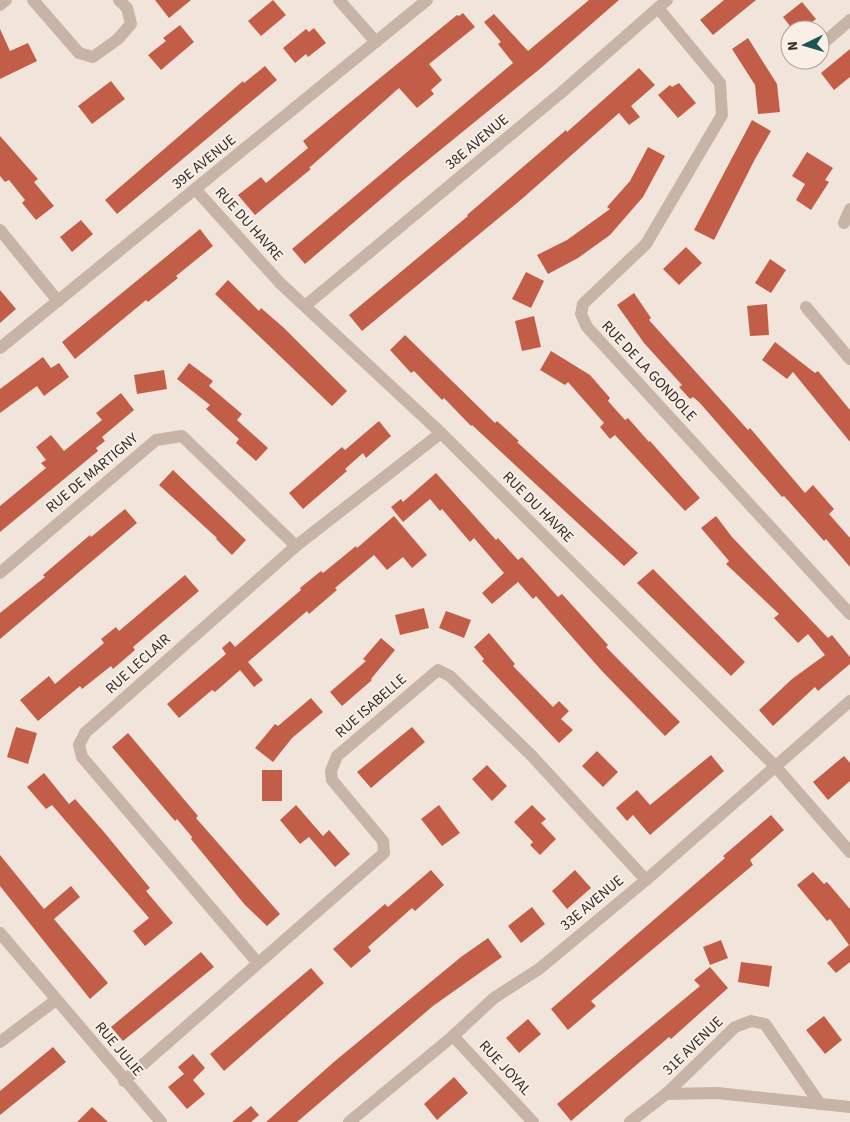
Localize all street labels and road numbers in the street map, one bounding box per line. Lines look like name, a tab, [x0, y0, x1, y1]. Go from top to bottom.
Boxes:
street label: 38E AVENUE	[441, 109, 513, 175]
street label: 39E AVENUE	[168, 130, 240, 194]
street label: RUE DU HAVRE	[210, 182, 288, 266]
street label: RUE DE LA GONDOLE	[597, 316, 701, 426]
street label: RUE DE MARTIGNY	[41, 428, 143, 518]
street label: RUE DU HAVRE	[498, 467, 578, 547]
street label: RUE LECLAIR	[101, 629, 175, 699]
street label: RUE ISABELLE	[331, 669, 411, 743]
street label: 33E AVENUE	[556, 870, 628, 936]
street label: 31E AVENUE	[658, 1012, 728, 1080]
street label: RUE JULIE	[90, 1017, 148, 1081]
street label: RUE JOYAL	[474, 1036, 536, 1100]

